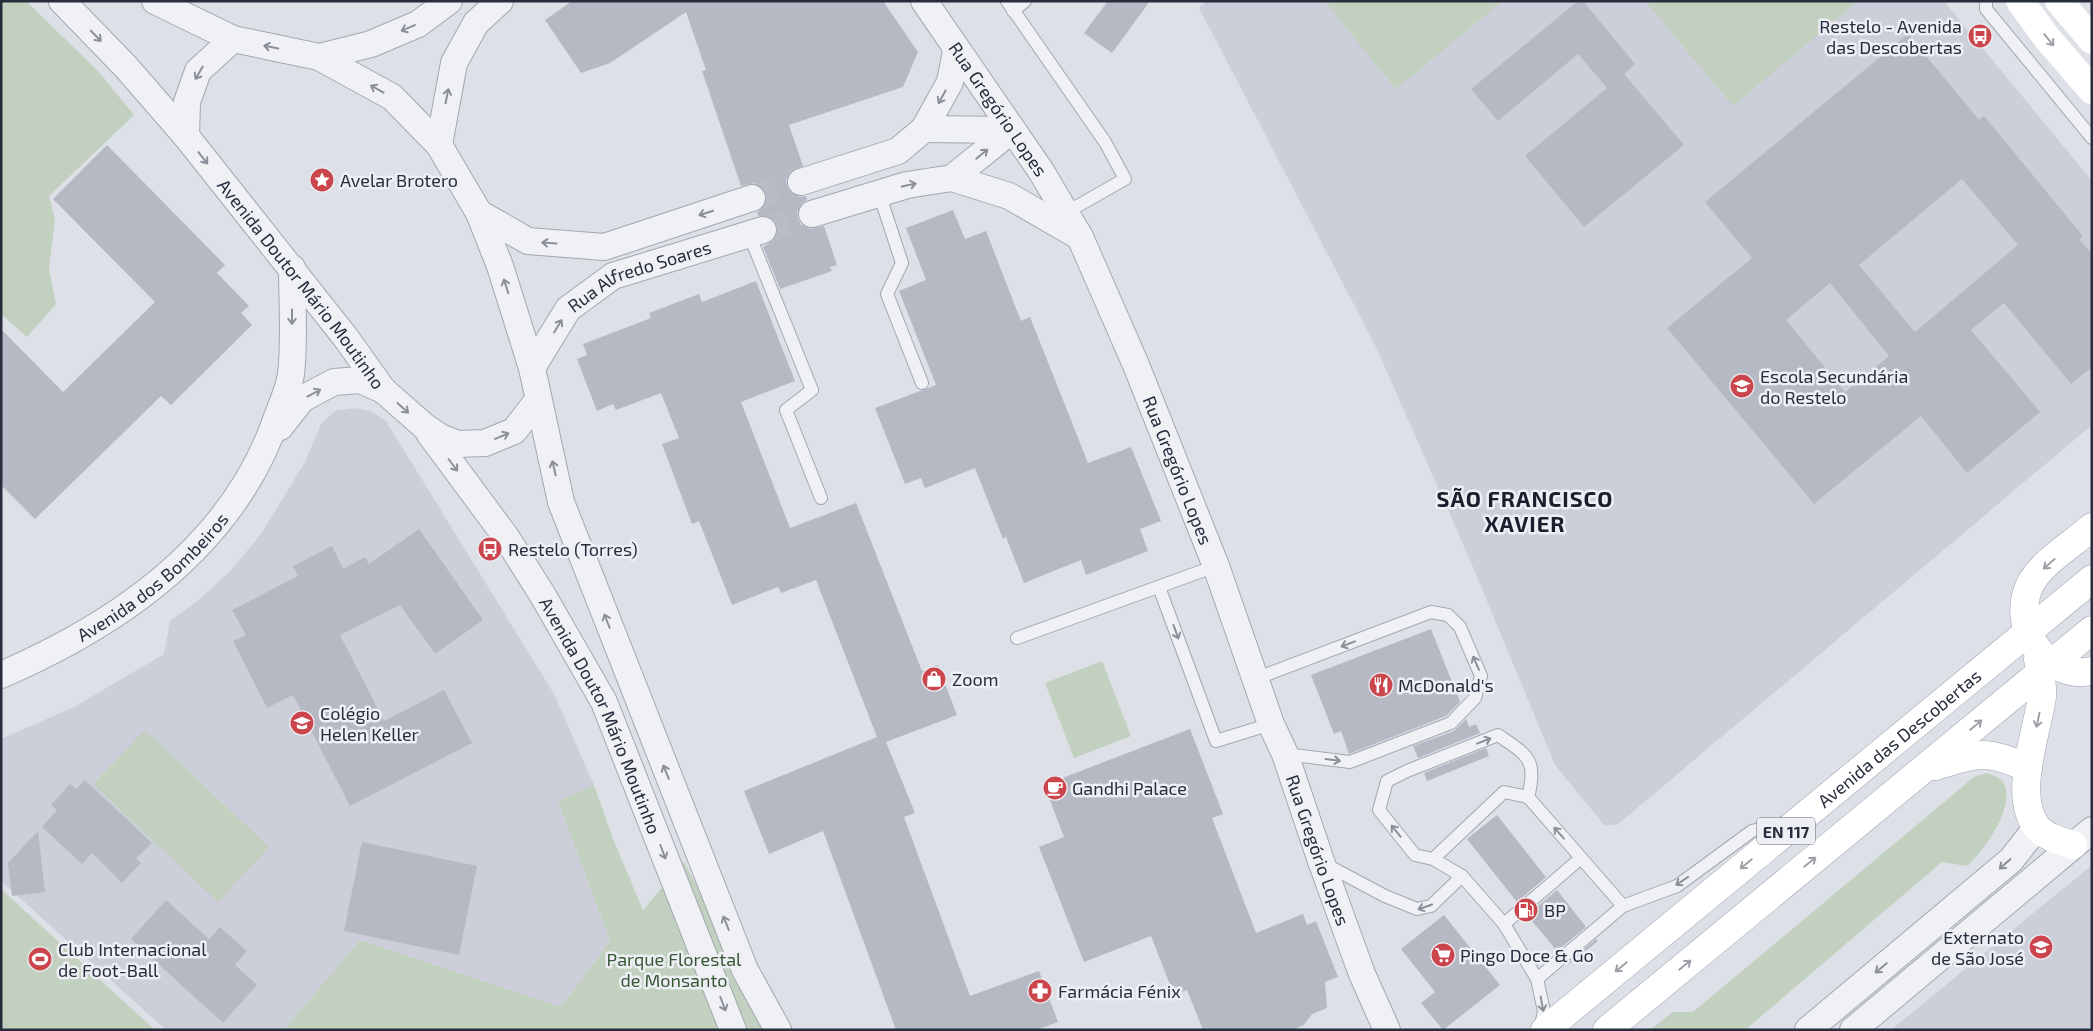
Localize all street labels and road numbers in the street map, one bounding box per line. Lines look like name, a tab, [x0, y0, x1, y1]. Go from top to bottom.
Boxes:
street label: Rua Gregório Lopes	[944, 38, 1052, 180]
street label: Avenida Doutor Mário Moutinho	[213, 174, 390, 393]
street label: Rua Alfredo Soares	[563, 236, 714, 317]
street label: Rua Gregório Lopes	[1138, 393, 1217, 548]
street label: Avenida dos Bombeiros	[73, 508, 233, 646]
street label: Avenida Doutor Mário Moutinho	[535, 593, 666, 837]
street label: Avenida das Descobertas	[1813, 664, 1985, 812]
street label: Rua Gregório Lopes	[1282, 772, 1354, 928]
road number: EN 117	[1757, 818, 1815, 844]

